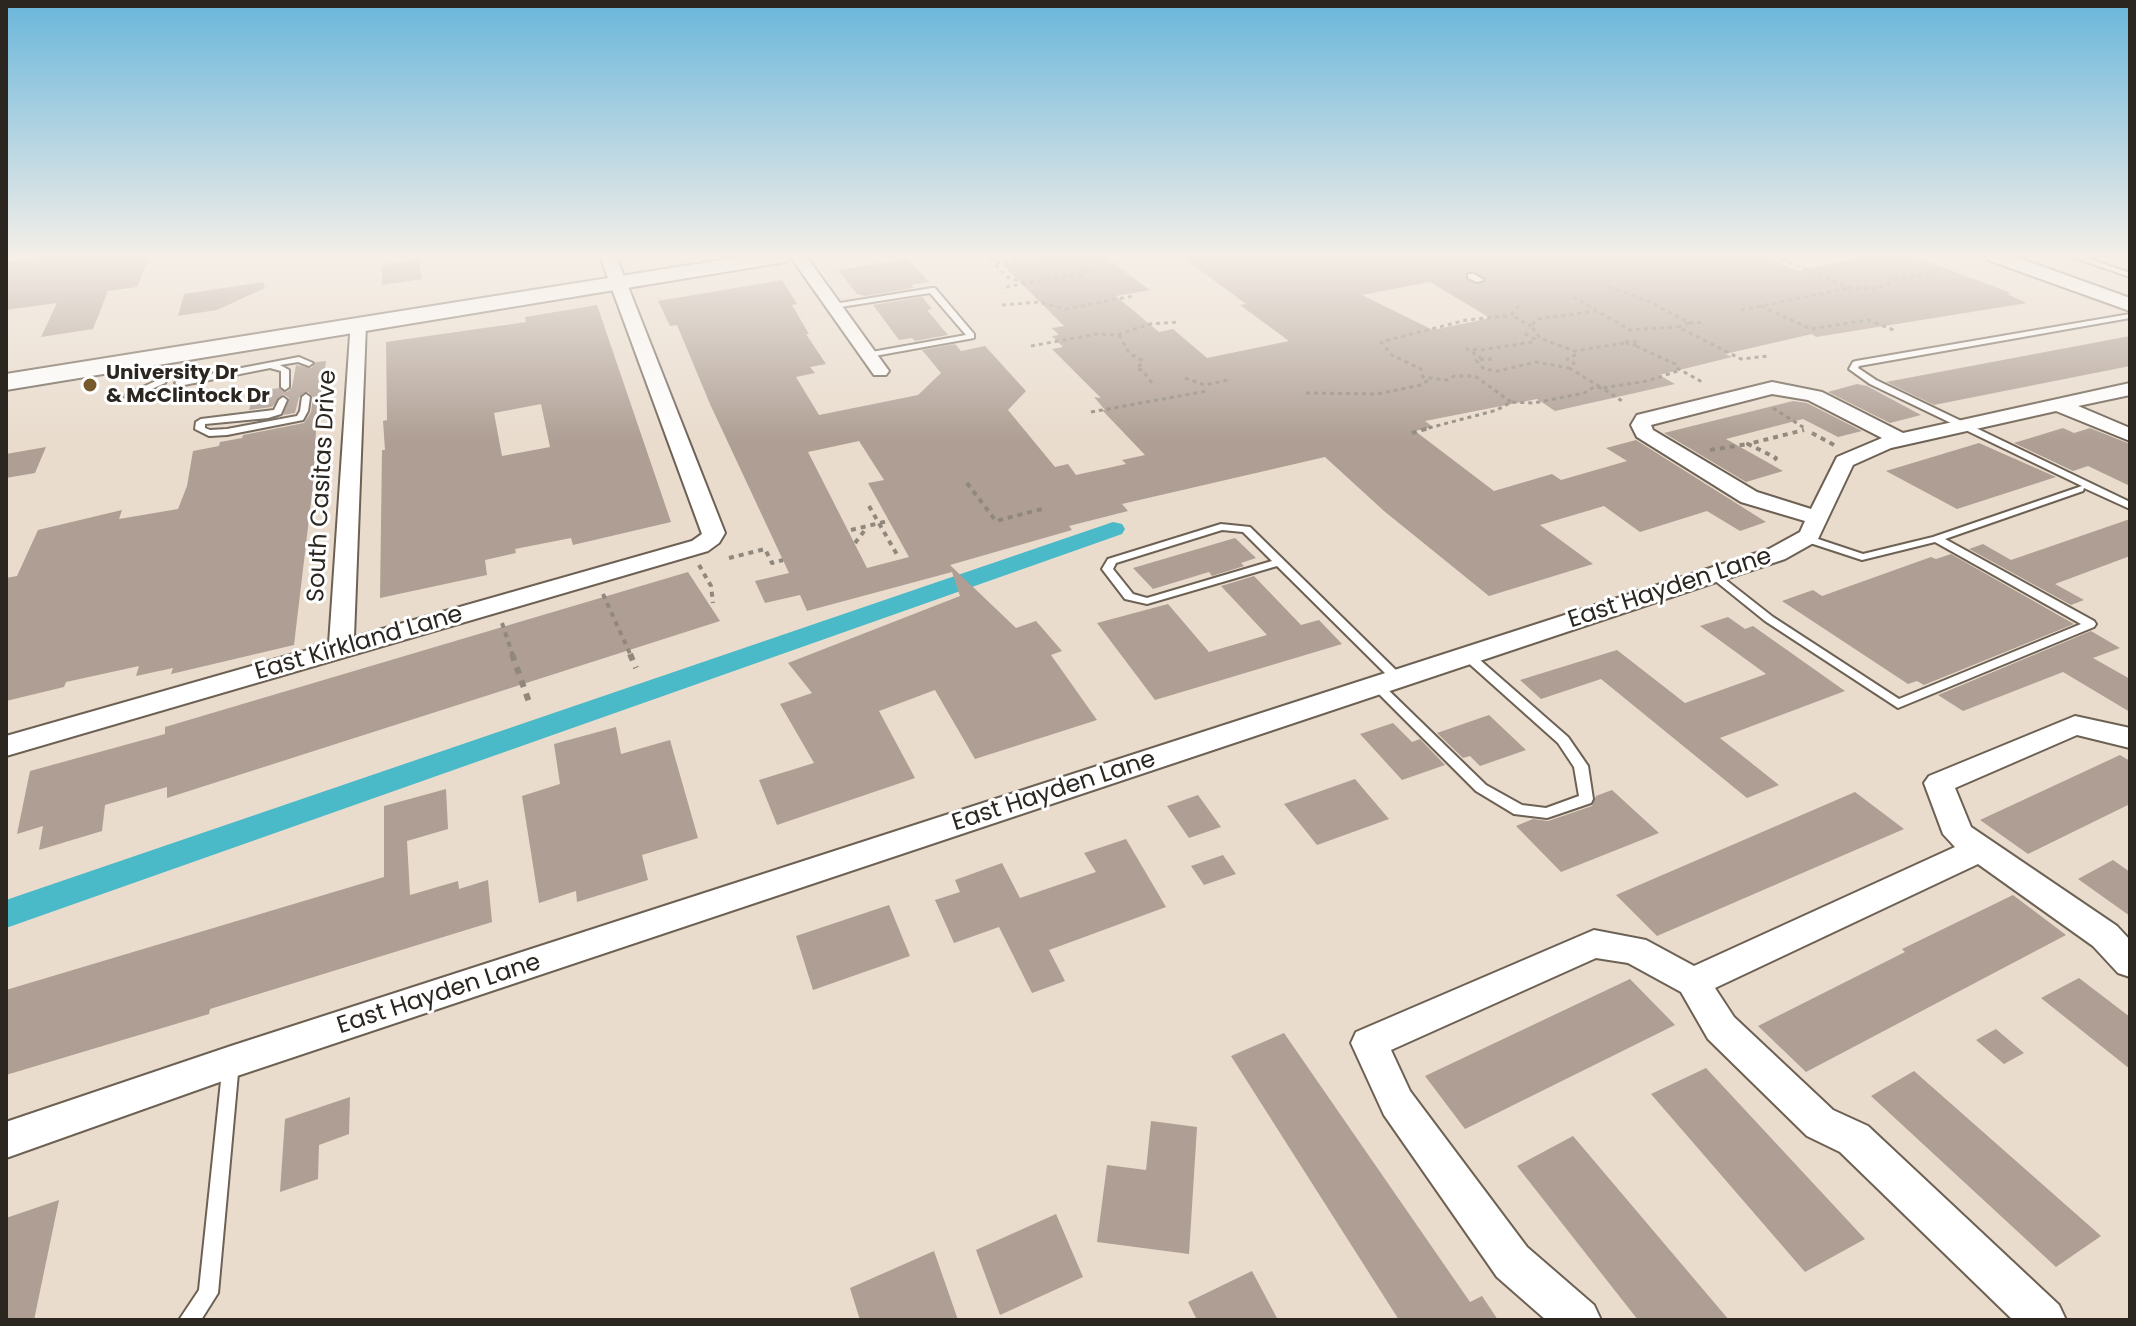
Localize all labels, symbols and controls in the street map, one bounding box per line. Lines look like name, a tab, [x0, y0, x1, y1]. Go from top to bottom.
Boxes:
place label: University Dr & McClintock Dr	[106, 362, 270, 409]
street label: South Casitas Drive	[303, 369, 343, 603]
marker: University Dr & McClintock Dr	[81, 376, 99, 394]
street label: East Hayden Lane	[1565, 543, 1775, 635]
street label: East Kirkland Lane	[252, 601, 466, 687]
street label: East Hayden Lane	[949, 746, 1159, 838]
street label: East Hayden Lane	[334, 949, 544, 1041]

